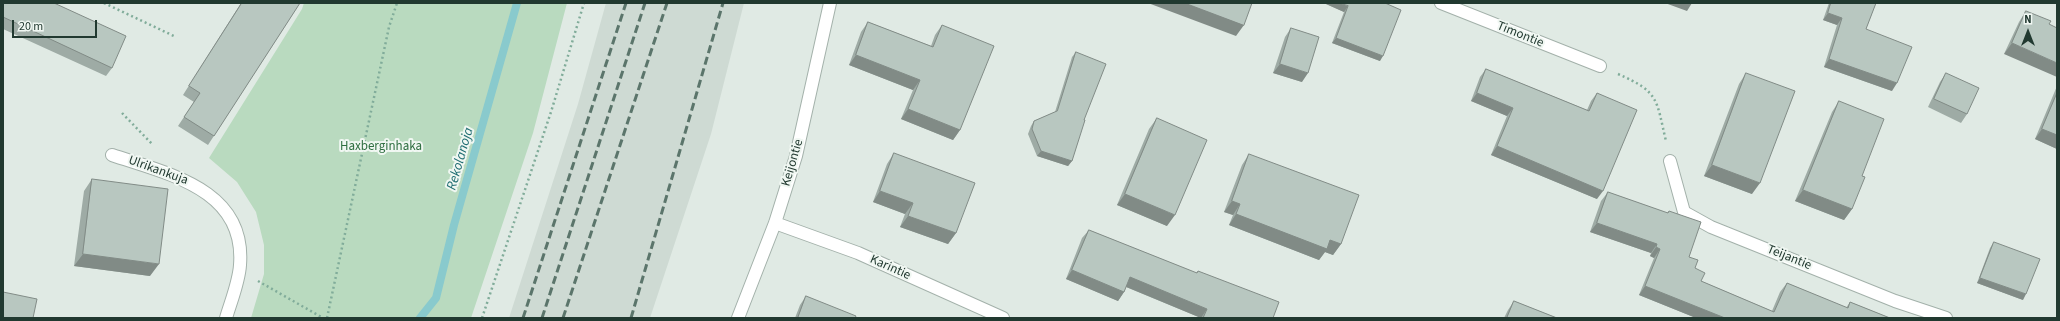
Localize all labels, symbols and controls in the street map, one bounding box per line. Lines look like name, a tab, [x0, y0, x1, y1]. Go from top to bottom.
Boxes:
scale bar	[14, 12, 99, 38]
north arrow	[2008, 12, 2048, 52]
text: N	[2024, 12, 2032, 27]
text: 20 m	[19, 18, 43, 35]
street label: Timontie	[1494, 19, 1546, 51]
water label: Rekolanoja	[444, 126, 478, 192]
street label: Keijontie	[779, 138, 807, 188]
park label: Haxberginhaka	[340, 139, 422, 155]
street label: Ulrikankuja	[126, 153, 190, 189]
street label: Teijantie	[1764, 242, 1814, 274]
street label: Karintie	[867, 252, 913, 284]

